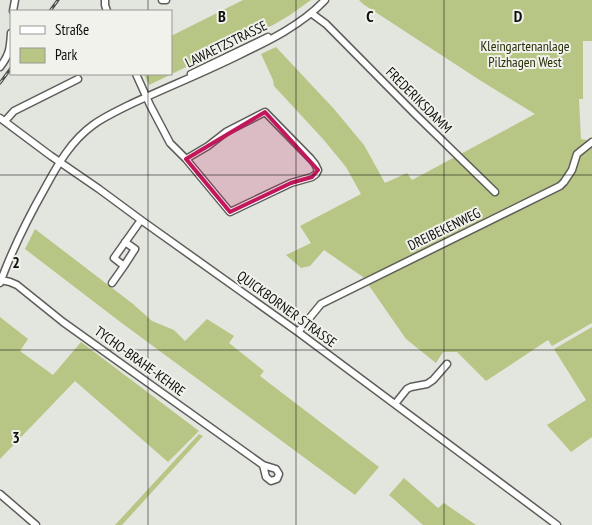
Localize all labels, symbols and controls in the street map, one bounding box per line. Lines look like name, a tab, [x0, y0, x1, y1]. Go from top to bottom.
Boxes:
text: B	[218, 6, 226, 26]
text: C	[366, 6, 374, 26]
text: D	[514, 6, 523, 26]
legend	[10, 10, 172, 75]
street label: LAWAETZSTRASSE	[182, 16, 270, 72]
text: Straße	[55, 20, 89, 39]
park label: Kleingartenanlage Pilzhagen West	[480, 37, 570, 71]
text: Park	[55, 45, 77, 64]
street label: FREDERIKSDAMM	[382, 63, 456, 137]
street label: DREIBEKENWEG	[405, 204, 483, 254]
text: 2	[12, 252, 20, 272]
street label: QUICKBORNER STRASSE	[234, 267, 340, 351]
street label: TYCHO-BRAHE-KEHRE	[91, 322, 189, 400]
text: 3	[12, 427, 20, 447]

